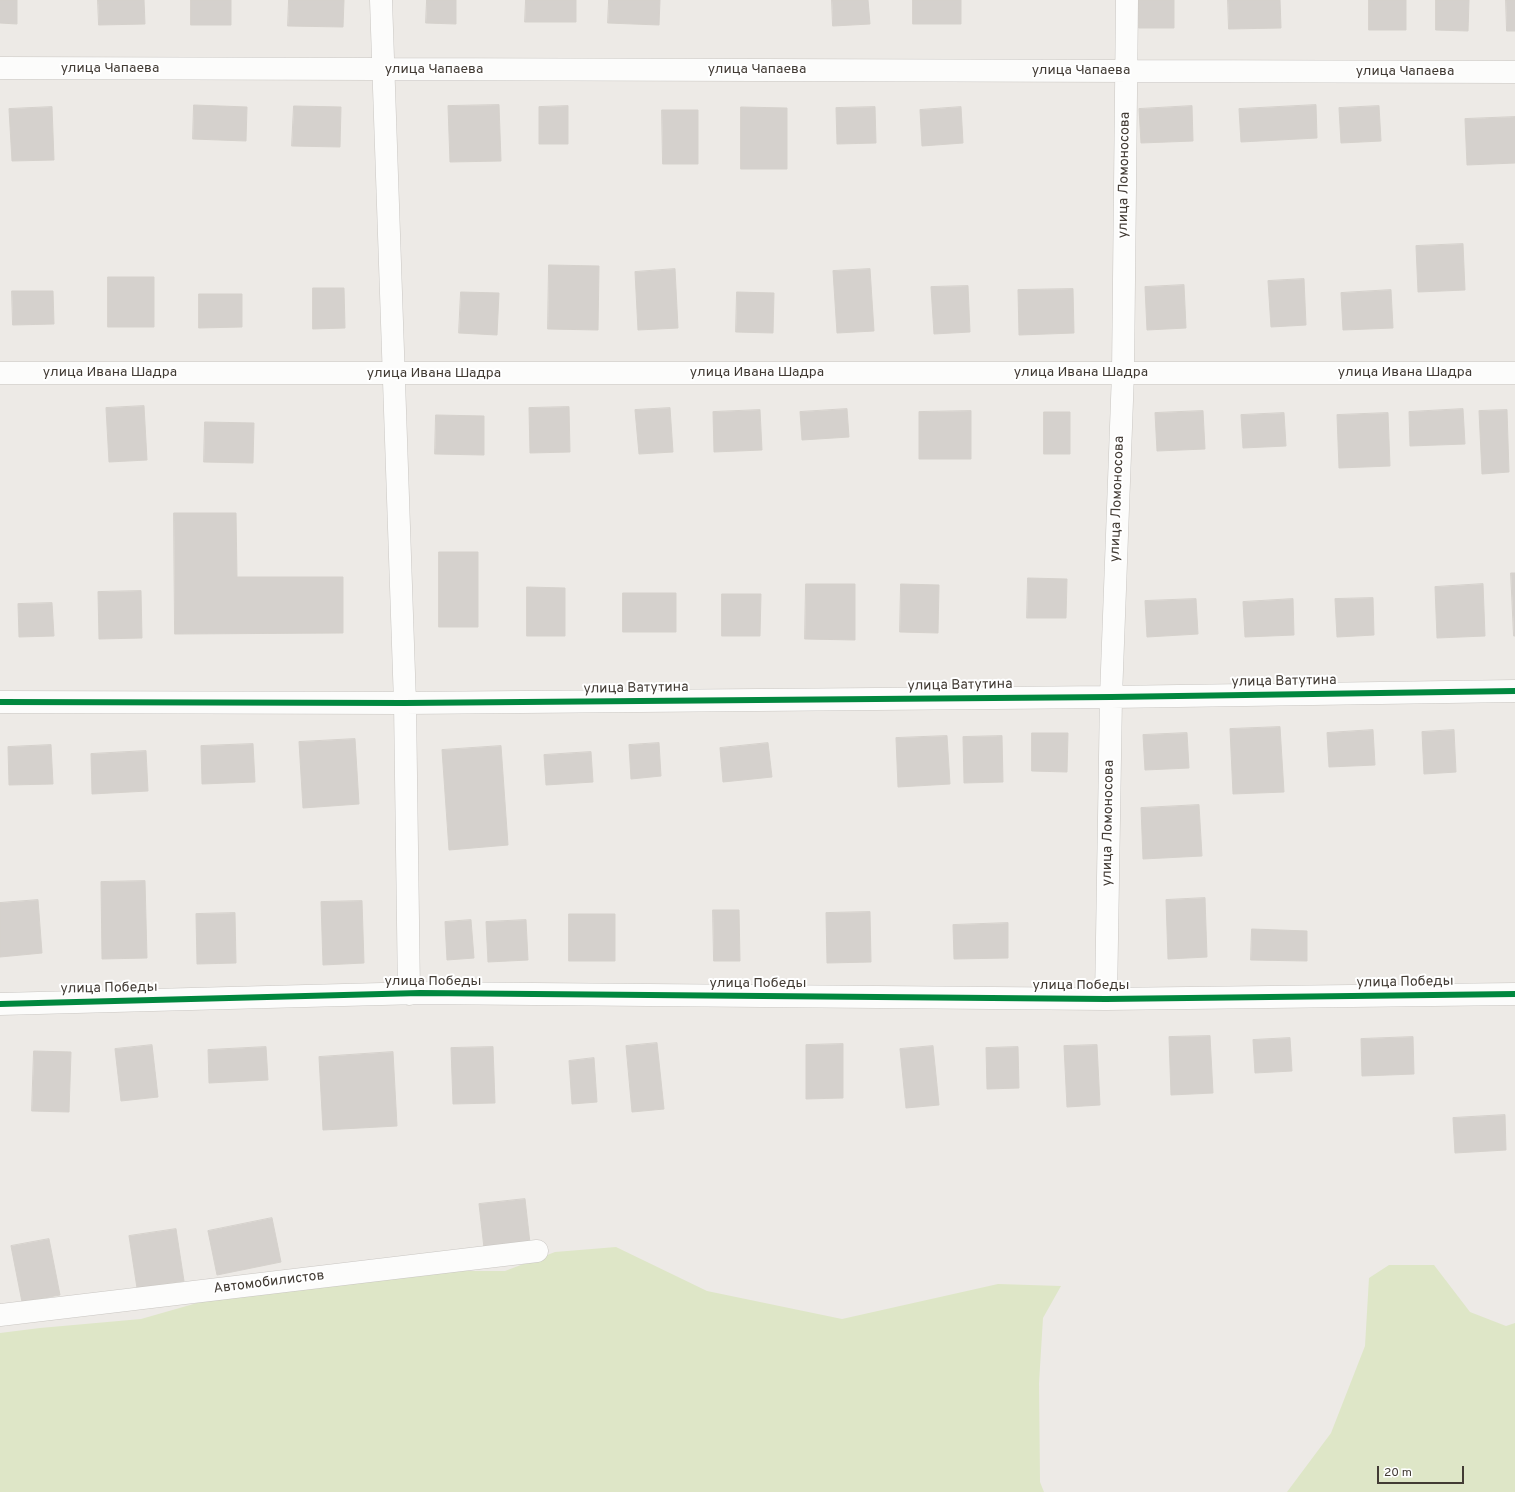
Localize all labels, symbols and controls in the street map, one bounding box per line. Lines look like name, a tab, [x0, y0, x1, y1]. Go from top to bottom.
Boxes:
street label: улица Чапаева	[61, 61, 159, 77]
street label: улица Чапаева	[385, 62, 483, 78]
street label: улица Чапаева	[708, 62, 806, 78]
street label: улица Чапаева	[1032, 63, 1130, 79]
street label: улица Чапаева	[1356, 64, 1454, 80]
street label: улица Ломоносова	[1115, 112, 1135, 238]
street label: улица Ивана Шадра	[43, 365, 177, 381]
street label: улица Ивана Шадра	[690, 365, 824, 381]
street label: улица Ивана Шадра	[1014, 365, 1148, 381]
street label: улица Ивана Шадра	[1338, 365, 1472, 381]
street label: улица Ивана Шадра	[367, 366, 501, 382]
street label: улица Ломоносова	[1107, 436, 1129, 562]
street label: улица Ватутина	[1231, 673, 1337, 691]
street label: улица Ватутина	[907, 677, 1013, 695]
street label: улица Ватутина	[583, 680, 689, 698]
street label: улица Ломоносова	[1099, 760, 1119, 886]
street label: улица Победы	[385, 974, 481, 990]
street label: улица Победы	[1356, 974, 1454, 992]
street label: улица Победы	[710, 976, 806, 992]
street label: улица Победы	[1033, 978, 1129, 994]
street label: улица Победы	[60, 980, 158, 998]
street label: Автомобилистов	[213, 1268, 325, 1298]
scale bar	[1379, 1458, 1466, 1484]
text: 20 m	[1384, 1465, 1412, 1481]

